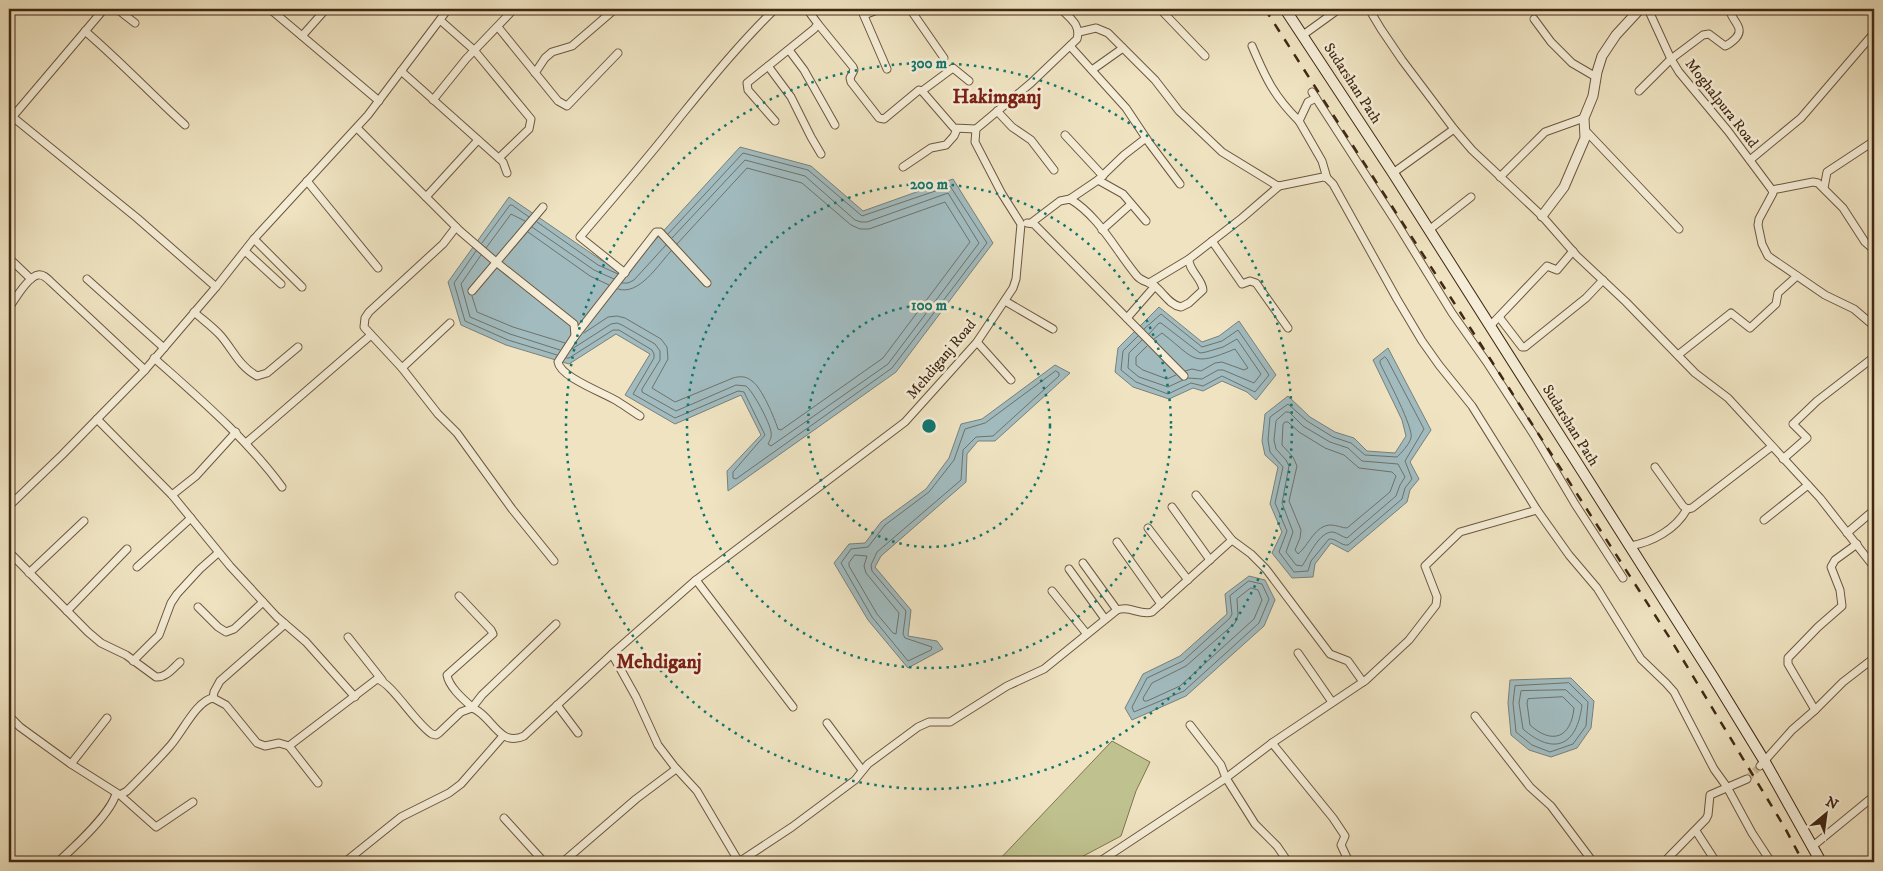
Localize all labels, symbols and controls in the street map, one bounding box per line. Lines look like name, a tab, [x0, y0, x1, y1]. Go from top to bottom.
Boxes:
street label: Sudarshan Path	[1319, 39, 1386, 127]
text: 300 m	[911, 54, 948, 73]
street label: Moghalpura Road	[1681, 55, 1763, 152]
district label: Hakimganj	[953, 85, 1042, 110]
text: 200 m	[910, 175, 949, 194]
text: 100 m	[911, 296, 948, 315]
street label: Mehdiganj Road	[903, 315, 981, 403]
street label: Sudarshan Path	[1538, 381, 1603, 470]
centre of rings	[920, 417, 938, 435]
district label: Mehdiganj	[616, 650, 702, 675]
north arrow	[1800, 788, 1850, 838]
text: N	[1822, 793, 1842, 814]

